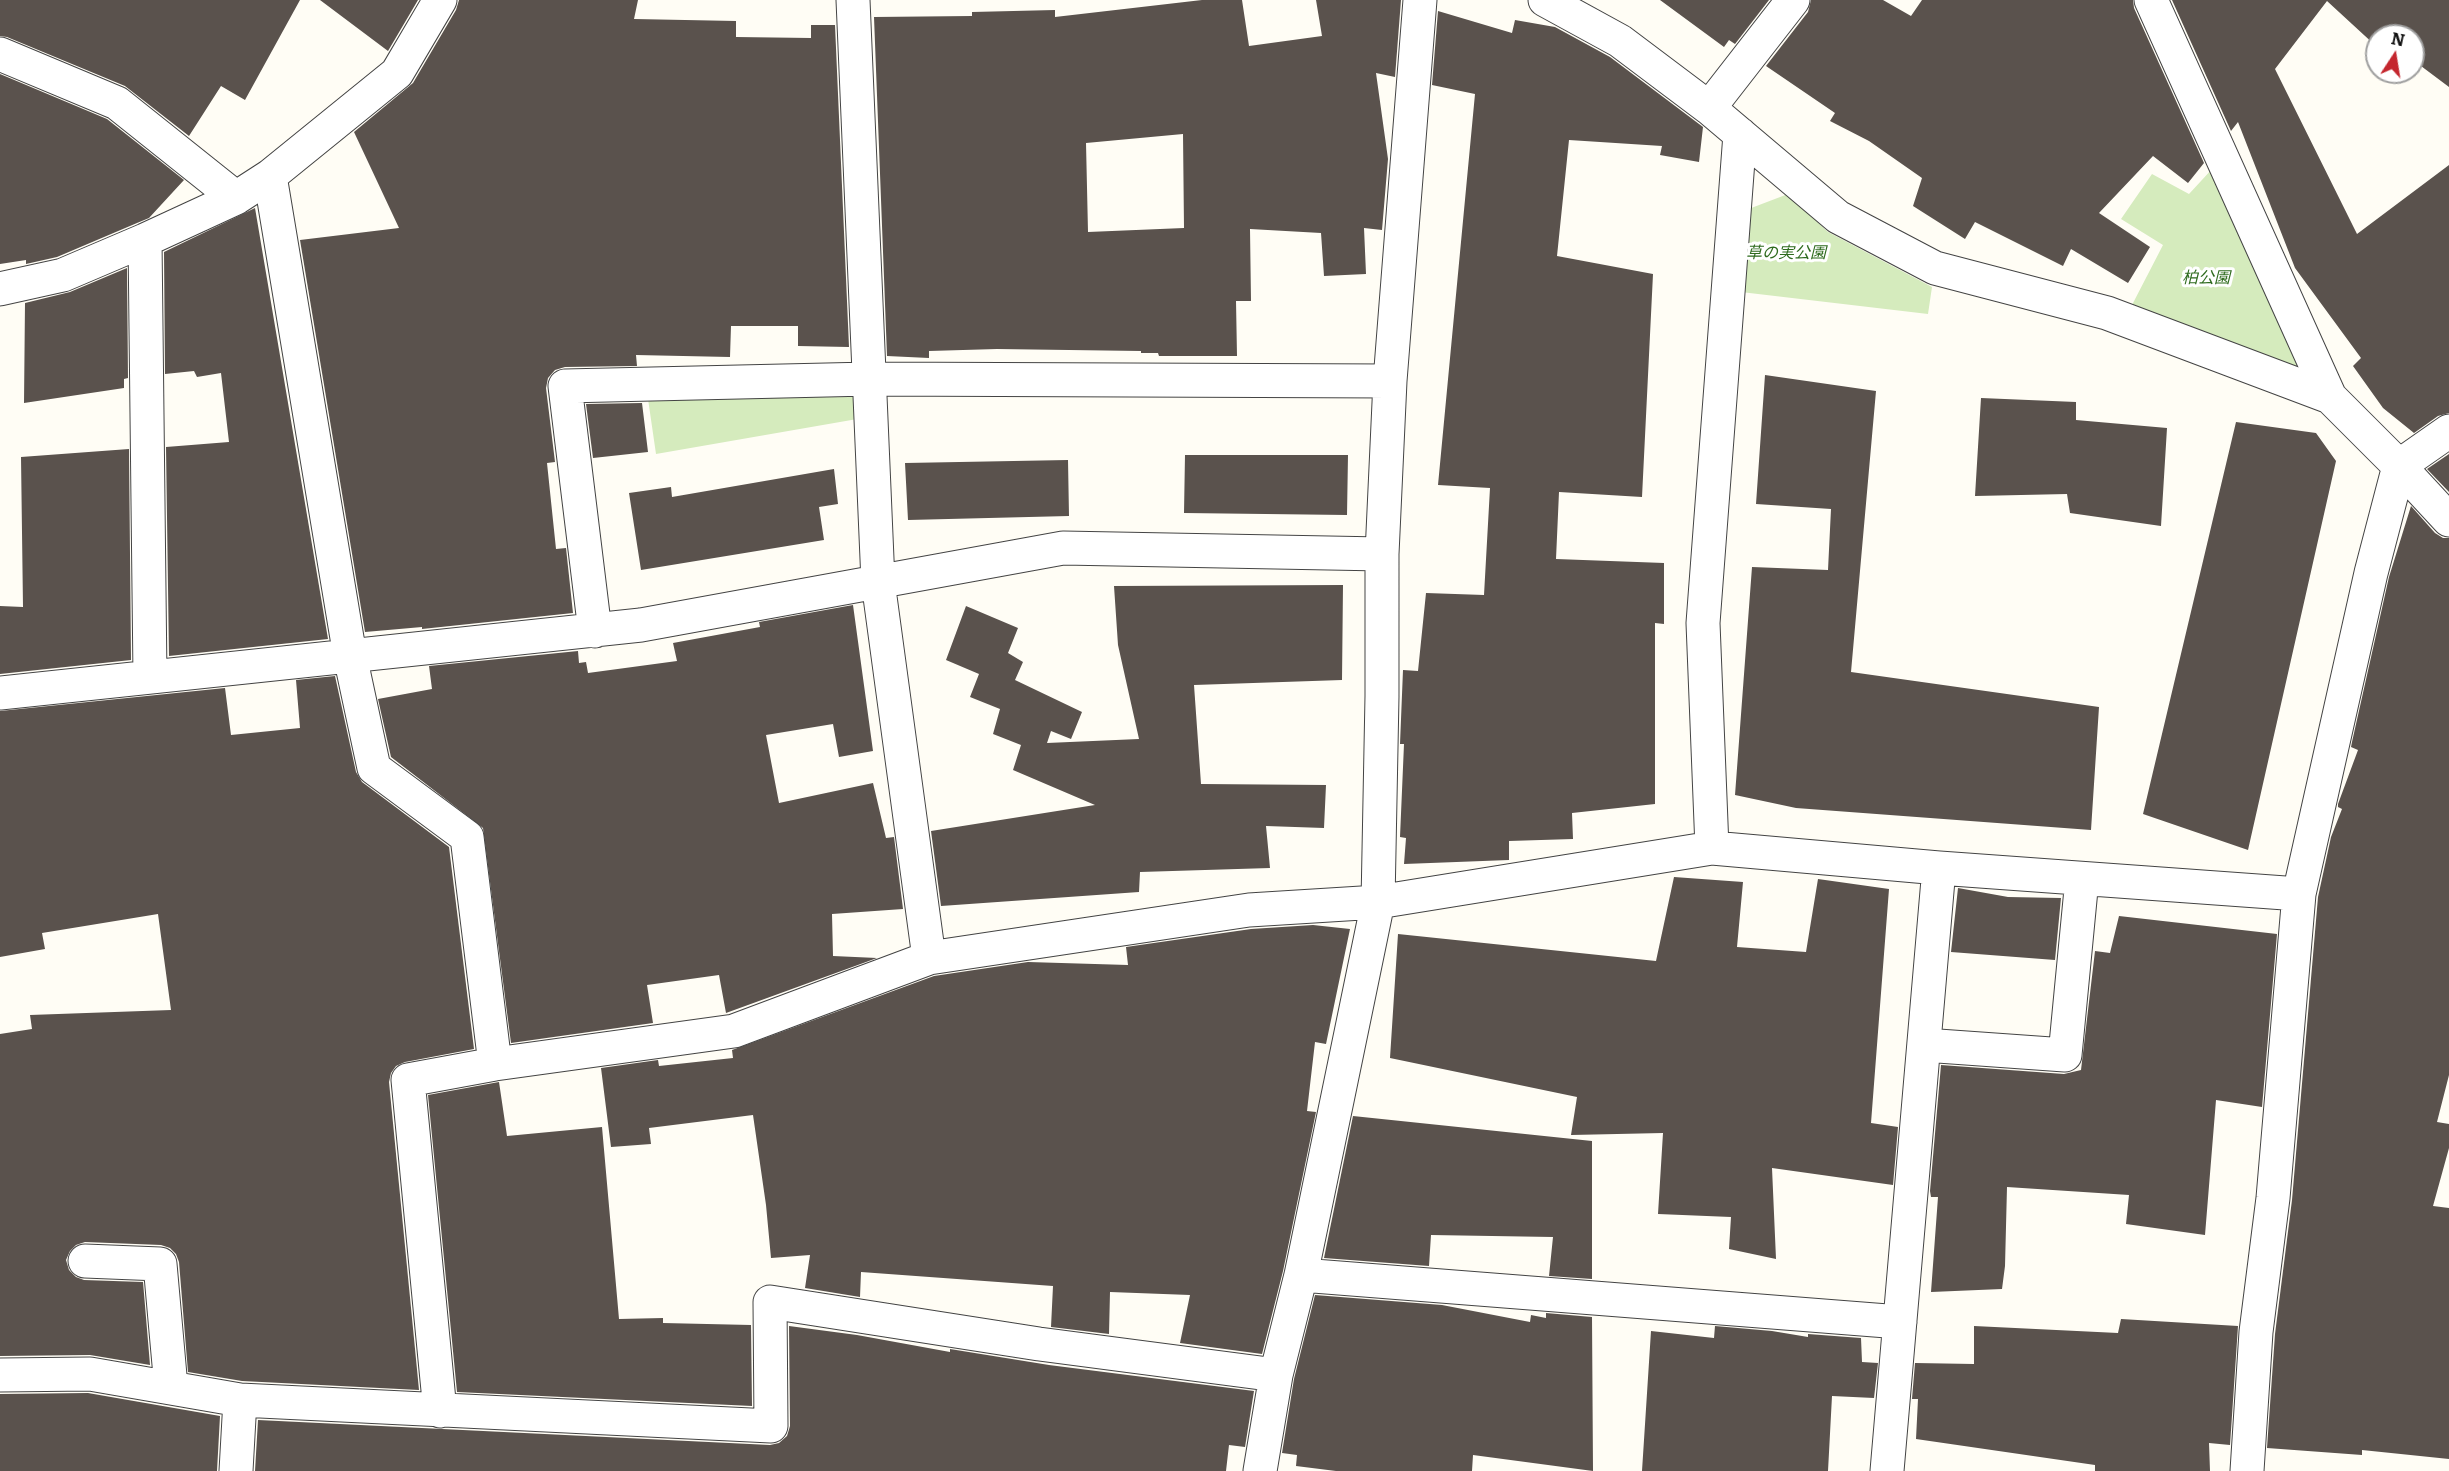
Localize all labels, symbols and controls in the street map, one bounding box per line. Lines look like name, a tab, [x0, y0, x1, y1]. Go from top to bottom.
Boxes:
north arrow	[2365, 24, 2425, 84]
text: N	[2389, 25, 2407, 51]
park label: 草の実公園	[1746, 243, 1826, 263]
park label: 柏公園	[2182, 268, 2230, 288]

